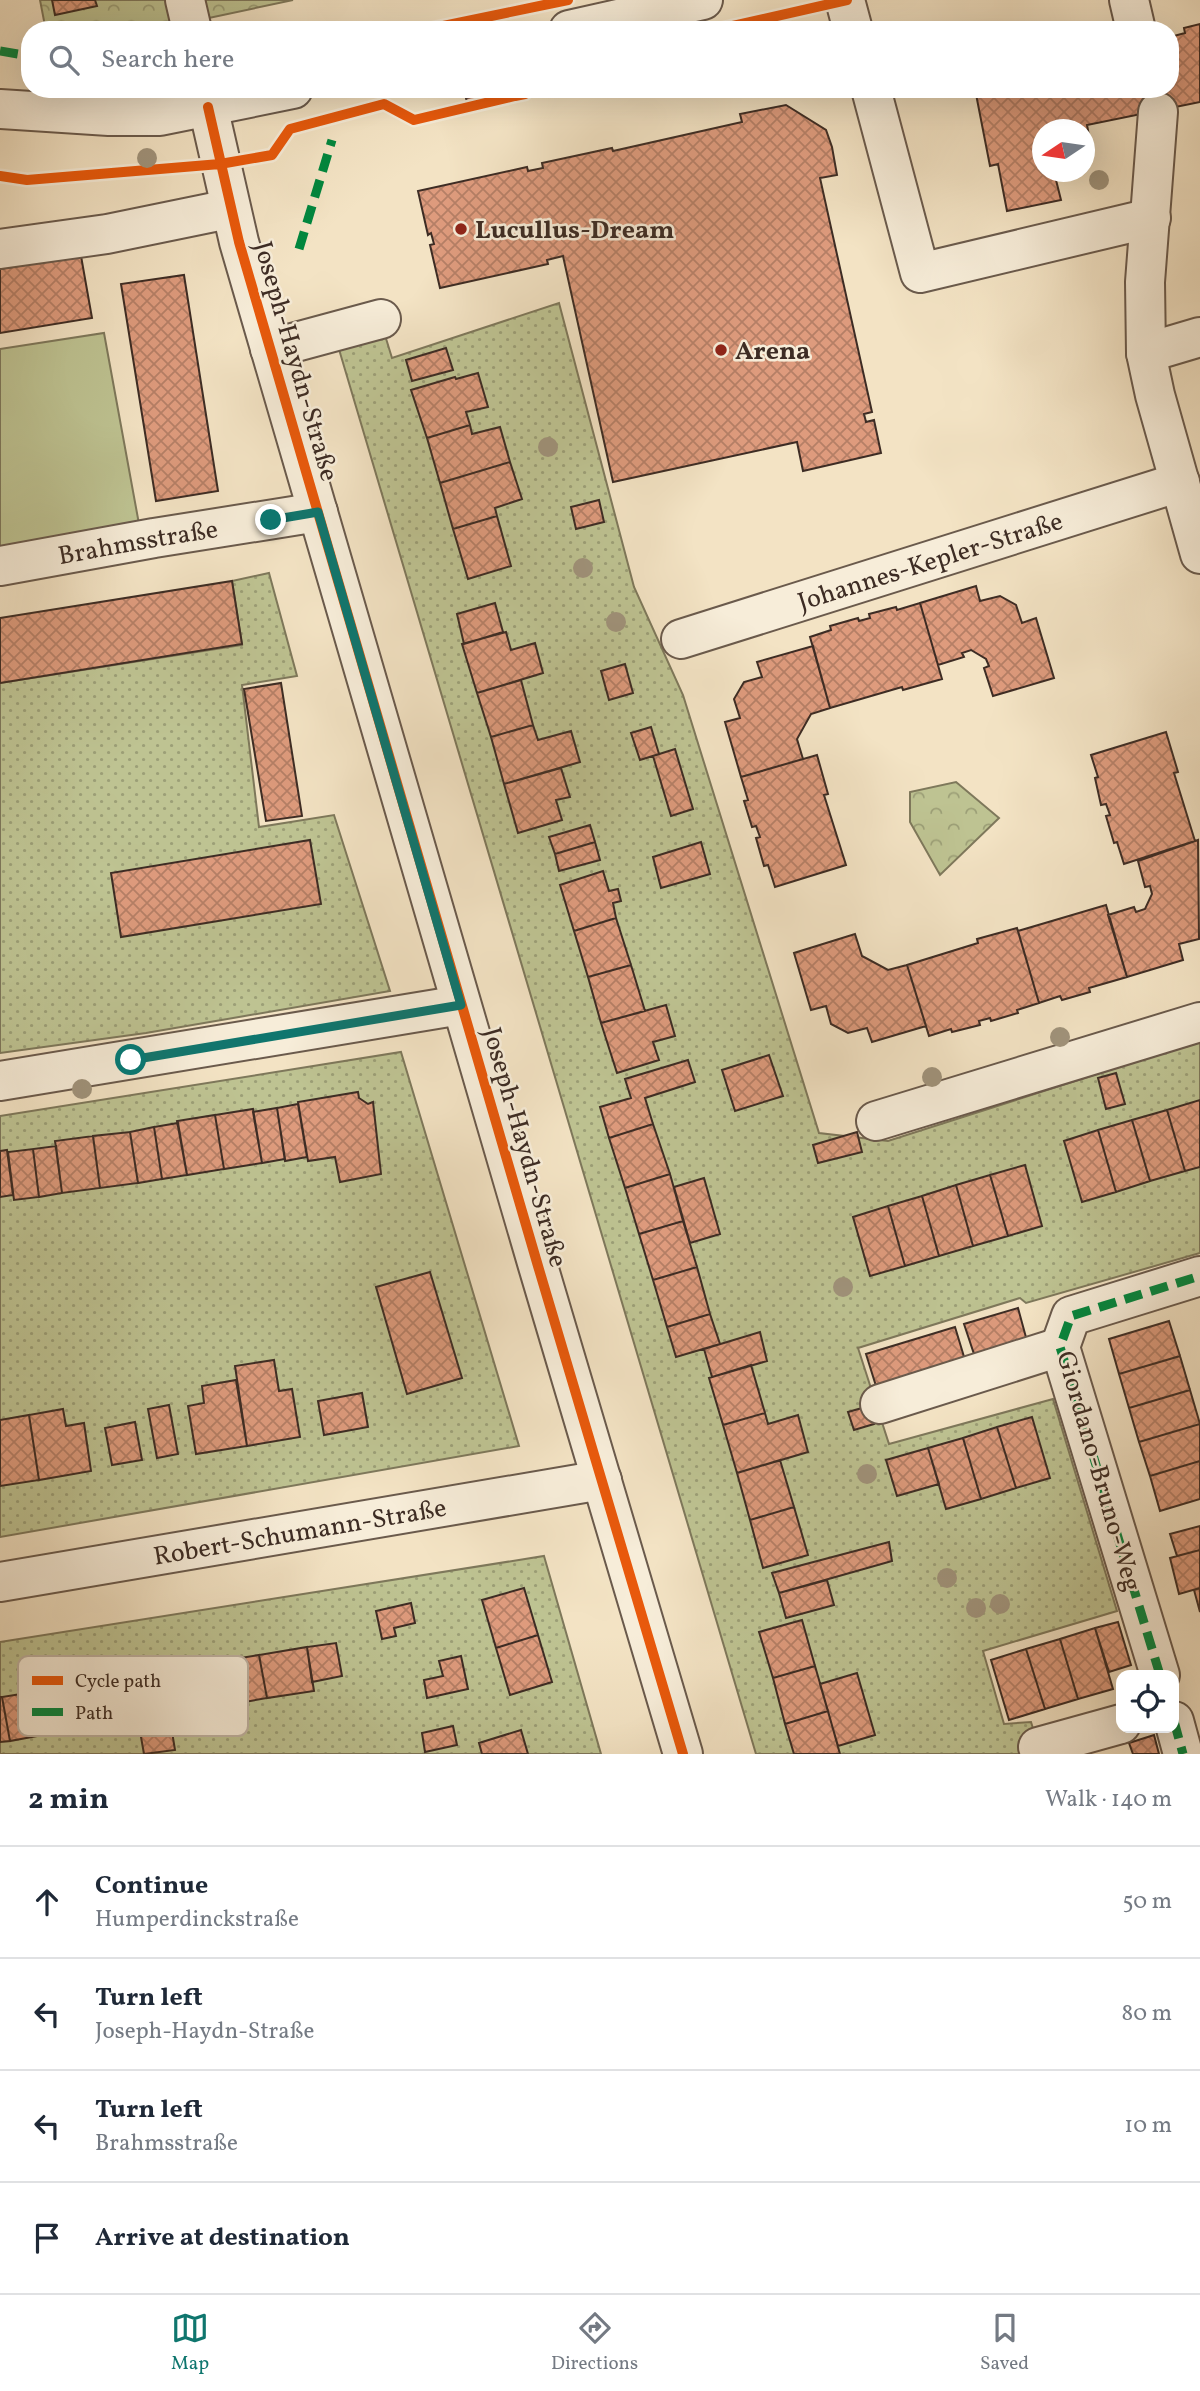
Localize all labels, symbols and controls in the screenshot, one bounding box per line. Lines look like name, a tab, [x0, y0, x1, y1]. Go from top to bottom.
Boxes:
search box	[21, 21, 1179, 98]
icon: search	[45, 41, 83, 79]
text: Search here	[101, 42, 234, 78]
north arrow	[1032, 119, 1095, 182]
place label: Lucullus-Dream	[475, 213, 674, 249]
marker: Lucullus-Dream	[453, 221, 469, 237]
street label: Joseph-Haydn-Straße	[244, 237, 347, 486]
place label: Arena	[735, 334, 810, 370]
marker: Arena	[713, 342, 729, 358]
route end	[255, 504, 286, 535]
street label: Johannes-Kepler-Straße	[794, 504, 1068, 621]
street label: Brahmsstraße	[55, 512, 221, 575]
street label: Joseph-Haydn-Straße	[473, 1023, 576, 1272]
route start	[115, 1044, 146, 1075]
street label: Giordano-Bruno-Weg	[1047, 1347, 1150, 1596]
street label: Robert-Schumann-Straße	[151, 1491, 449, 1576]
legend	[18, 1656, 248, 1736]
text: Cycle path	[75, 1669, 161, 1695]
map controls	[1116, 1670, 1179, 1733]
button: locate	[1116, 1670, 1179, 1733]
text: Path	[75, 1701, 113, 1727]
text: 2 min	[28, 1779, 109, 1821]
text: Walk · 140 m	[1045, 1784, 1172, 1816]
text: Continue	[95, 1868, 208, 1904]
icon: ahead	[28, 1883, 66, 1921]
text: 50 m	[1123, 1886, 1172, 1918]
text: Humperdinckstraße	[95, 1904, 299, 1936]
text: Turn left	[95, 1980, 203, 2016]
icon: left	[28, 1995, 66, 2033]
text: 80 m	[1122, 1998, 1172, 2030]
text: Joseph-Haydn-Straße	[95, 2016, 314, 2048]
text: Turn left	[95, 2092, 203, 2128]
icon: left	[28, 2107, 66, 2145]
text: 10 m	[1124, 2110, 1172, 2142]
text: Brahmsstraße	[95, 2128, 238, 2160]
icon: arrive	[28, 2219, 66, 2257]
text: Arrive at destination	[95, 2220, 350, 2256]
tab: Map	[171, 2309, 209, 2377]
tab: Directions	[551, 2309, 638, 2377]
tab: Saved	[980, 2309, 1029, 2377]

